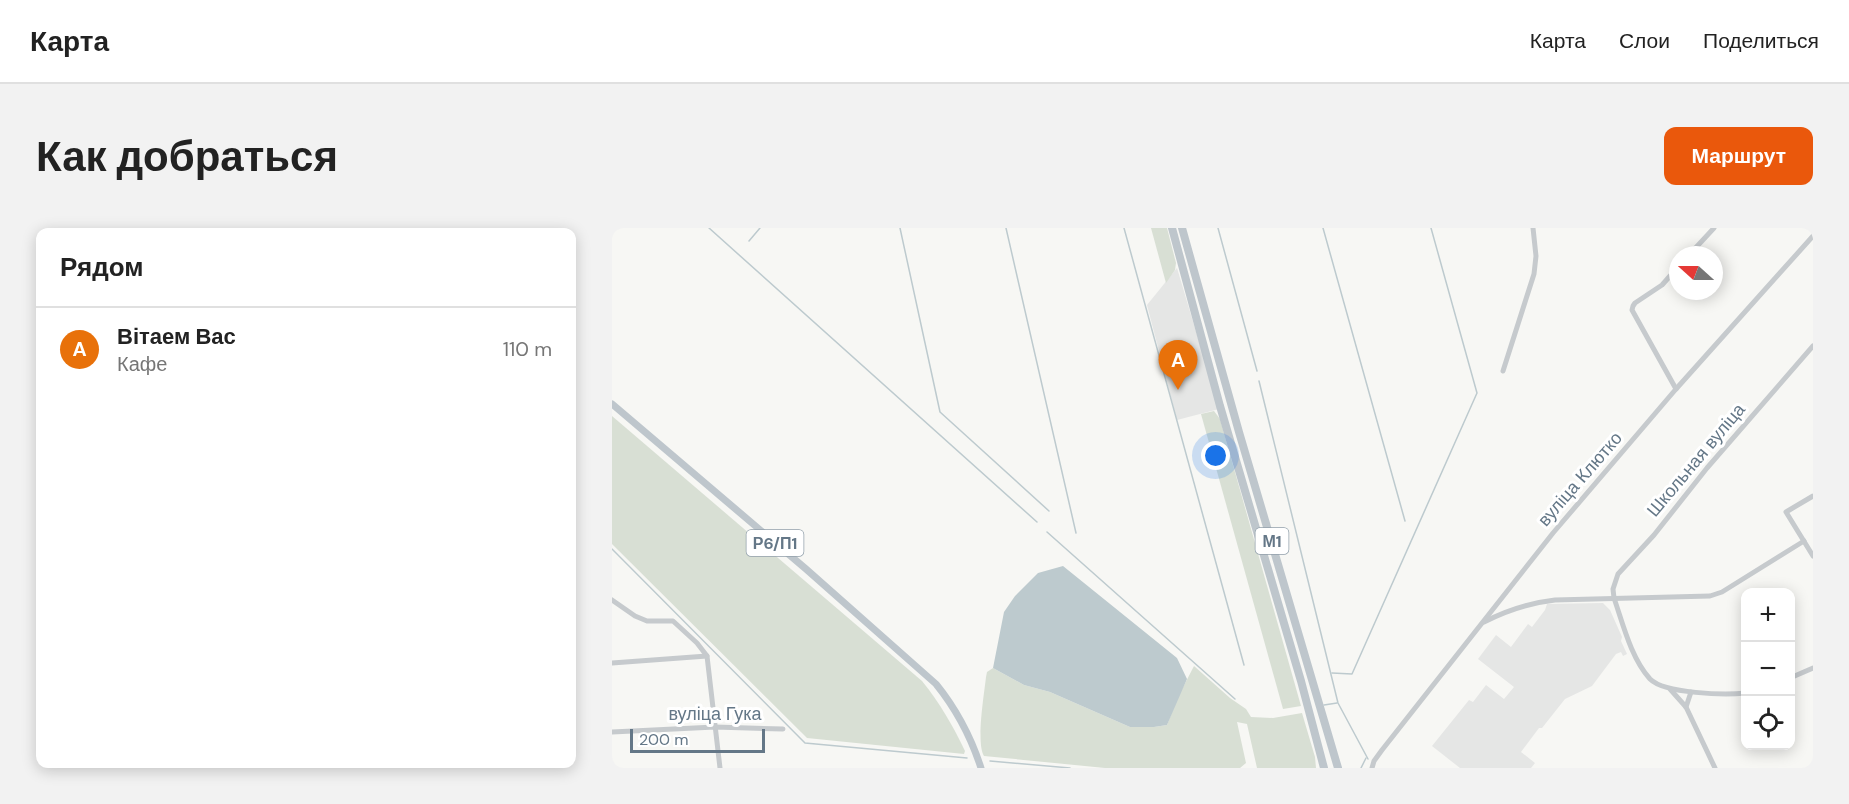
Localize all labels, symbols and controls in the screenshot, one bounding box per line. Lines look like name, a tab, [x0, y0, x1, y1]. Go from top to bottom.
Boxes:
text: Карта	[30, 23, 109, 60]
text: Карта	[1530, 27, 1586, 55]
text: Слои	[1619, 27, 1670, 55]
text: Поделиться	[1703, 27, 1819, 55]
button: Маршрут	[1664, 127, 1813, 185]
text: Как добраться	[36, 129, 338, 184]
north arrow	[1669, 246, 1723, 300]
text: Рядом	[60, 250, 143, 284]
text: Вітаем Вас	[117, 322, 236, 351]
text: A	[72, 336, 87, 362]
text: 110 m	[503, 336, 552, 362]
pin: A	[1158, 340, 1198, 390]
text: Кафе	[117, 351, 167, 377]
street label: Школьная вуліца	[1641, 397, 1751, 522]
street label: вуліца Клютко	[1532, 427, 1628, 531]
your location	[1201, 441, 1230, 470]
road number: М1	[1256, 528, 1288, 554]
road number: Р6/П1	[746, 530, 804, 556]
map controls	[1741, 588, 1795, 750]
button: +	[1741, 588, 1795, 642]
button: −	[1741, 642, 1795, 696]
button: locate	[1741, 696, 1795, 750]
street label: вуліца Гука	[668, 702, 763, 726]
scale bar	[630, 726, 765, 754]
text: 200 m	[639, 729, 688, 750]

